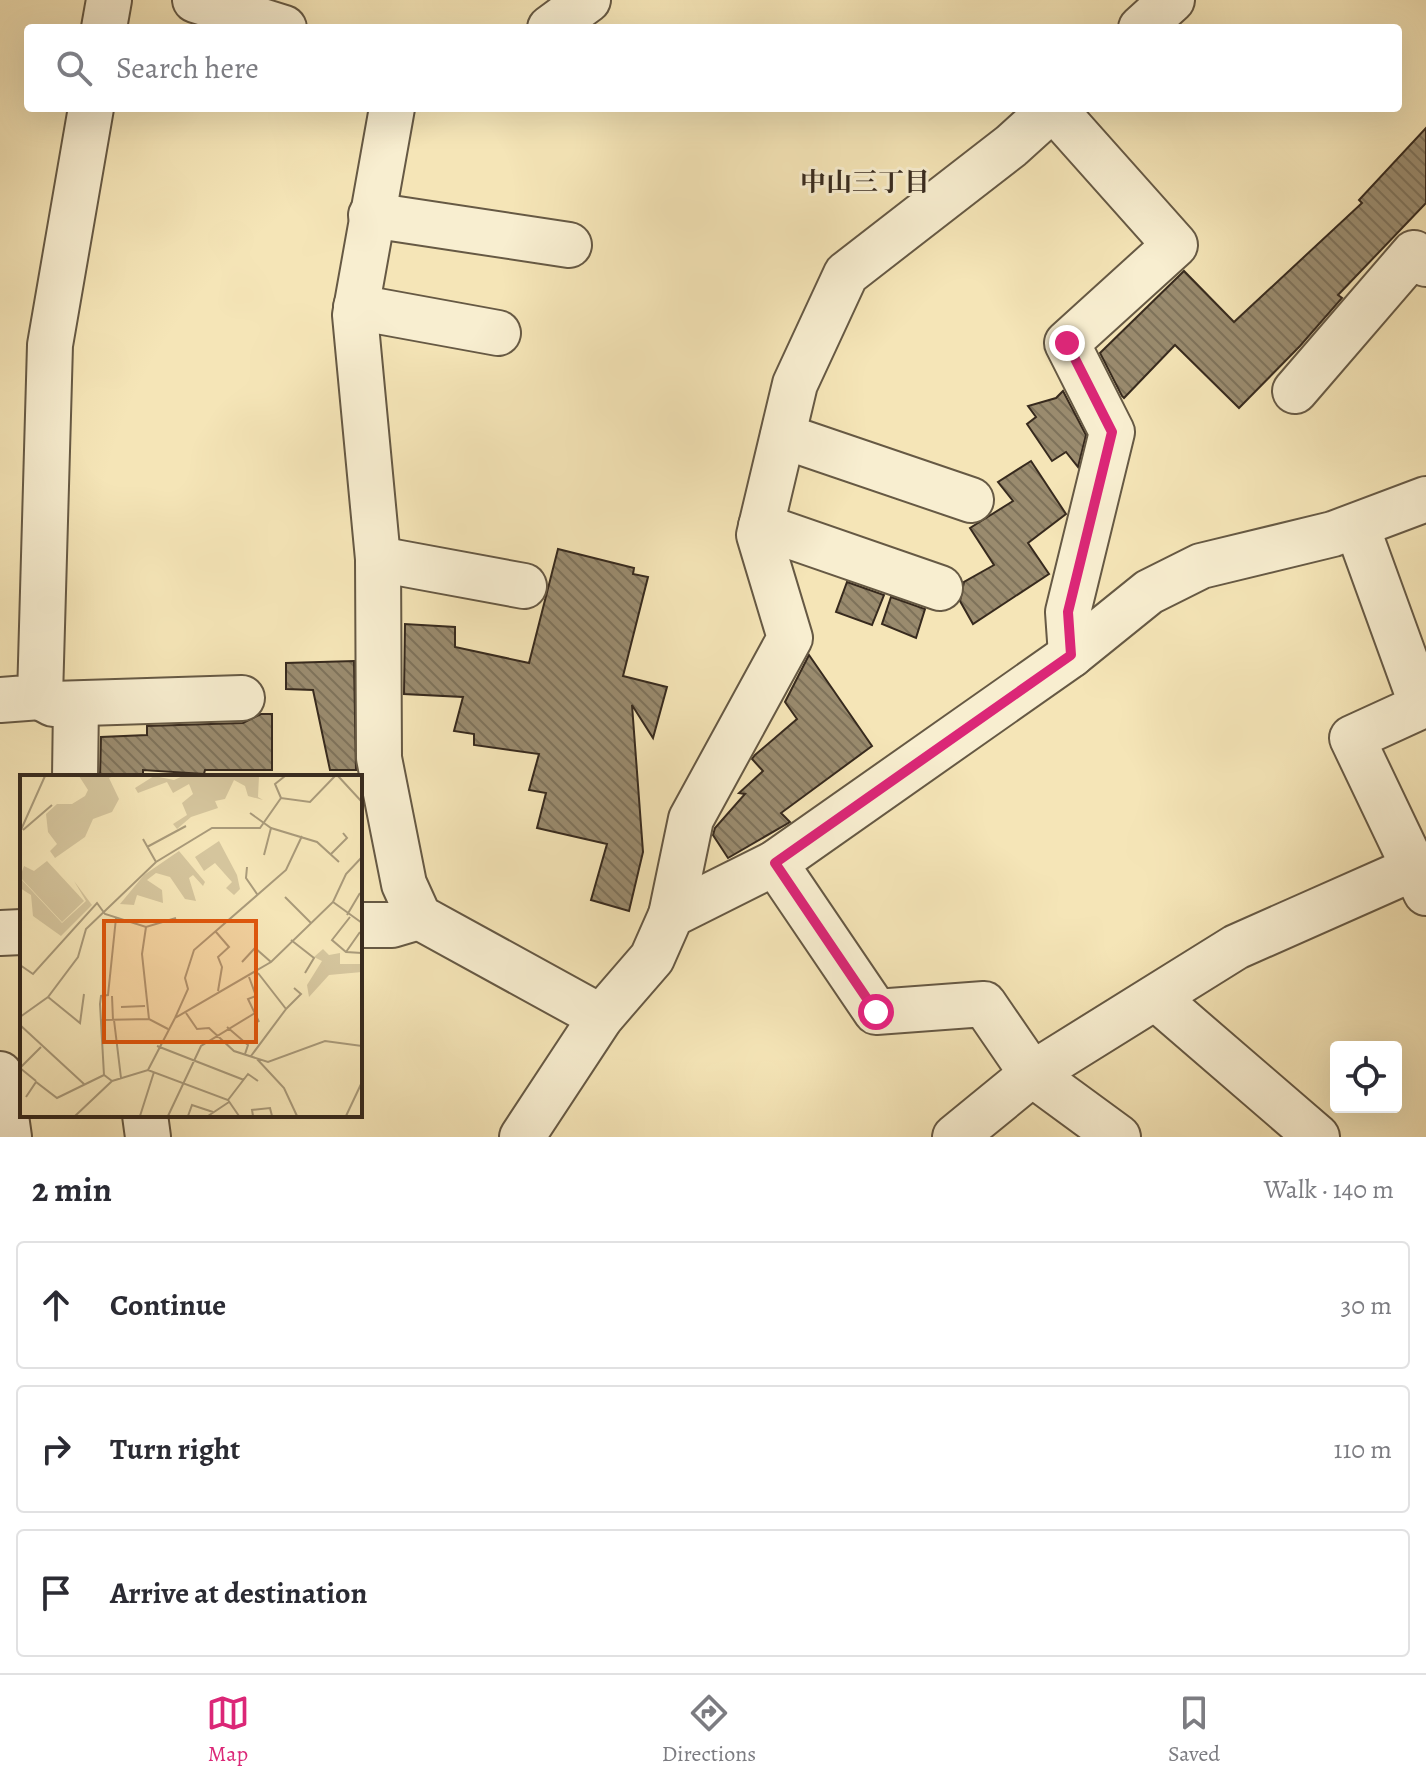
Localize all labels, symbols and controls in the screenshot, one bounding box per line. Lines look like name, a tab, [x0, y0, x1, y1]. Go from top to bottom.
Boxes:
search box	[24, 24, 1402, 112]
icon: search	[52, 46, 96, 90]
text: Search here	[116, 48, 259, 88]
district label: 中山三丁目	[800, 165, 930, 200]
route end	[1049, 325, 1085, 361]
inset map	[20, 775, 362, 1117]
route start	[858, 994, 894, 1030]
map controls	[1330, 1041, 1402, 1113]
button: locate	[1330, 1041, 1402, 1113]
text: 2 min	[32, 1166, 112, 1213]
text: Walk · 140 m	[1264, 1172, 1394, 1207]
icon: ahead	[34, 1283, 78, 1327]
text: Continue	[110, 1285, 226, 1325]
text: 30 m	[1341, 1288, 1392, 1323]
icon: right	[34, 1427, 78, 1471]
text: Turn right	[110, 1429, 240, 1469]
text: 110 m	[1334, 1432, 1392, 1467]
icon: arrive	[34, 1571, 78, 1615]
text: Arrive at destination	[110, 1573, 367, 1613]
tab: Map	[206, 1691, 250, 1769]
tab: Directions	[662, 1691, 756, 1769]
tab: Saved	[1168, 1691, 1220, 1769]

